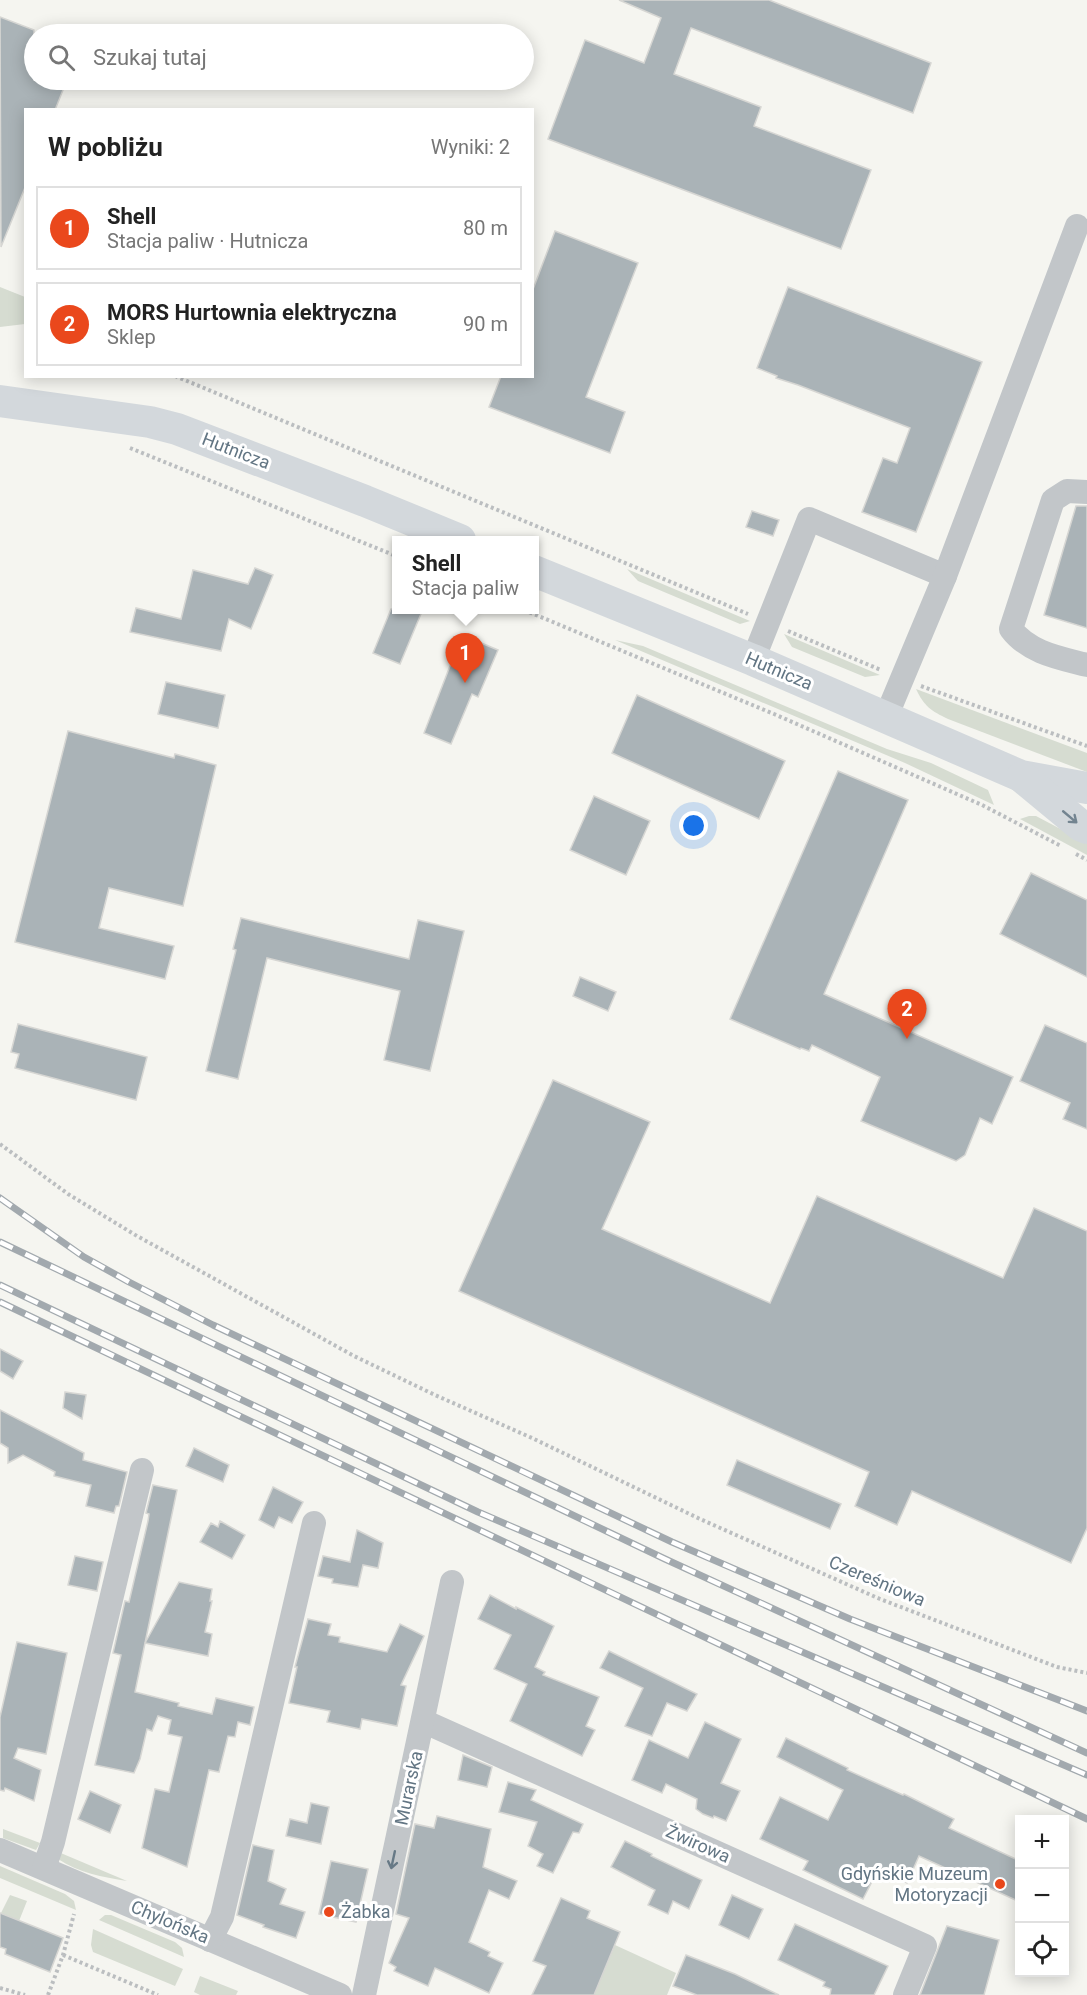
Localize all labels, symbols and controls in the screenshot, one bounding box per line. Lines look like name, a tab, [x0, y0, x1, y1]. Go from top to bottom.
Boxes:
search box	[24, 24, 534, 90]
icon: search	[45, 41, 78, 74]
text: Szukaj tutaj	[93, 45, 207, 70]
text: W pobliżu	[48, 132, 163, 162]
text: Wyniki: 2	[431, 135, 510, 159]
text: Shell	[107, 204, 156, 229]
text: 1	[64, 216, 75, 240]
text: 80 m	[463, 216, 508, 240]
text: Stacja paliw · Hutnicza	[107, 229, 308, 253]
text: MORS Hurtownia elektryczna	[107, 300, 397, 325]
text: 2	[64, 312, 75, 336]
text: 90 m	[463, 312, 508, 336]
text: Sklep	[107, 325, 156, 349]
street label: Hutnicza	[199, 428, 273, 473]
popup	[392, 536, 539, 614]
text: Shell	[412, 551, 461, 576]
text: Stacja paliw	[412, 576, 519, 600]
pin: 1	[446, 634, 484, 683]
street label: Hutnicza	[742, 647, 816, 694]
one-way arrow	[1062, 810, 1078, 823]
your location	[679, 811, 708, 840]
pin: 2	[888, 990, 926, 1039]
street label: Czereśniowa	[826, 1551, 929, 1610]
street label: Murarska	[390, 1749, 427, 1827]
map controls	[1015, 1815, 1069, 1977]
button: +	[1015, 1815, 1069, 1869]
street label: Żwirowa	[663, 1820, 734, 1867]
one-way arrow	[387, 1850, 398, 1870]
place label: Gdyńskie Muzeum Motoryzacji	[841, 1863, 988, 1905]
button: −	[1015, 1869, 1069, 1923]
marker: Gdyńskie Muzeum Motoryzacji	[993, 1877, 1007, 1891]
street label: Chylońska	[128, 1896, 212, 1947]
place label: Żabka	[341, 1901, 391, 1922]
marker: Żabka	[322, 1905, 336, 1919]
button: locate	[1015, 1923, 1069, 1977]

